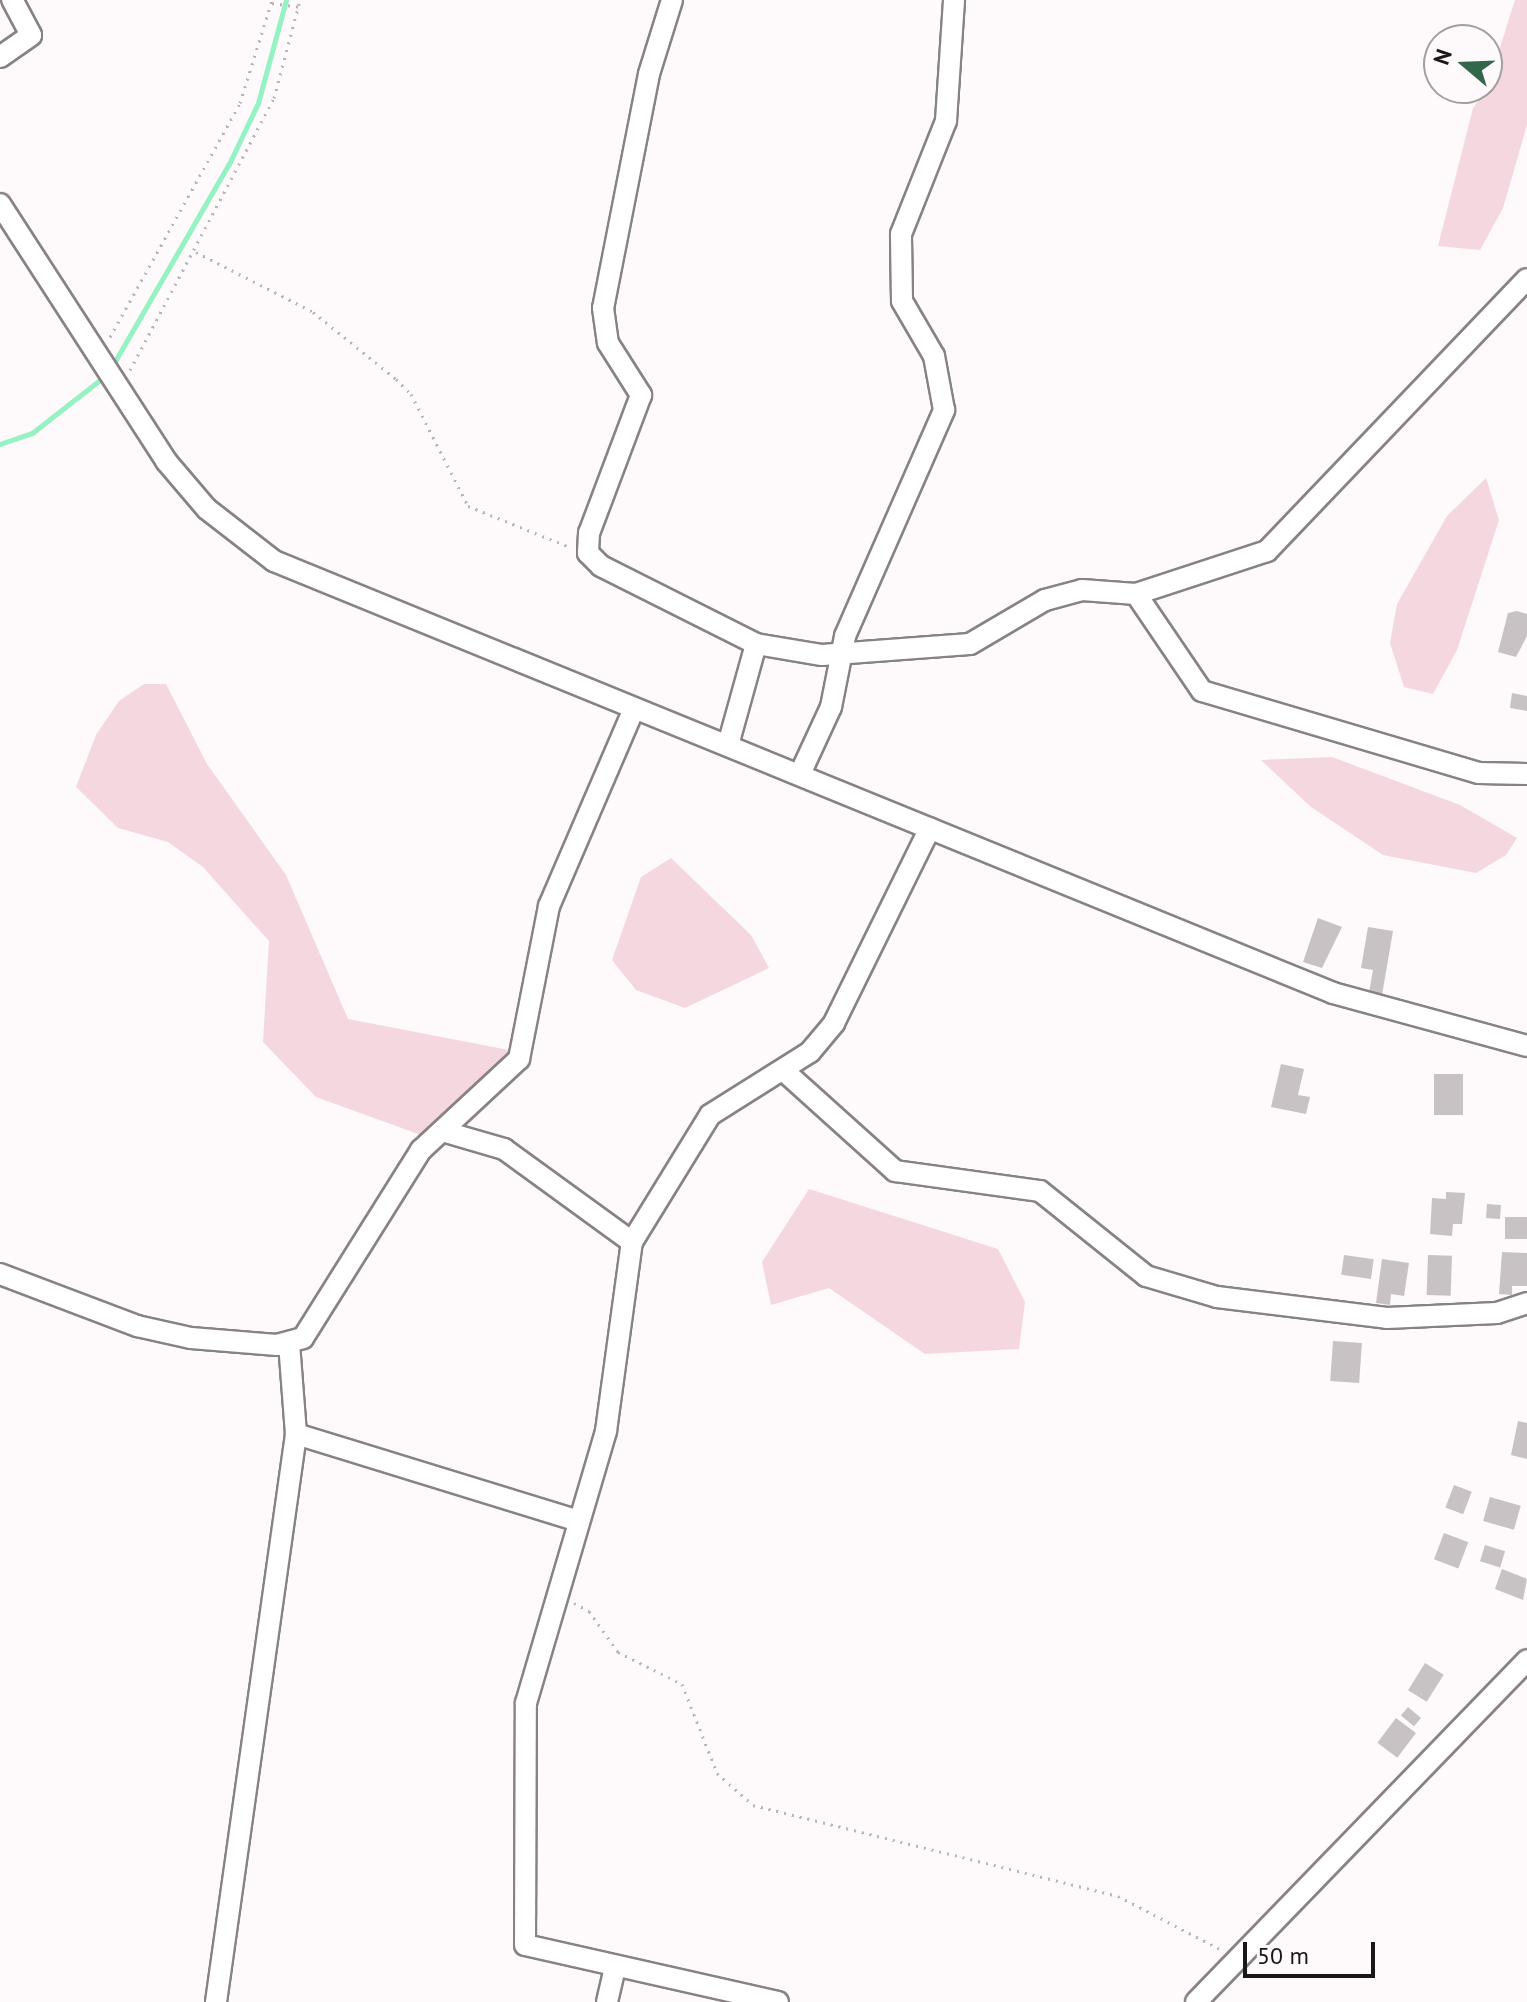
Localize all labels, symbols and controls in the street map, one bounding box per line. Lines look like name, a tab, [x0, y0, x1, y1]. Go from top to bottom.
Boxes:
north arrow	[1423, 24, 1503, 104]
text: N	[1427, 45, 1458, 68]
scale bar	[1247, 1926, 1379, 1976]
text: 50 m	[1257, 1940, 1309, 1971]

